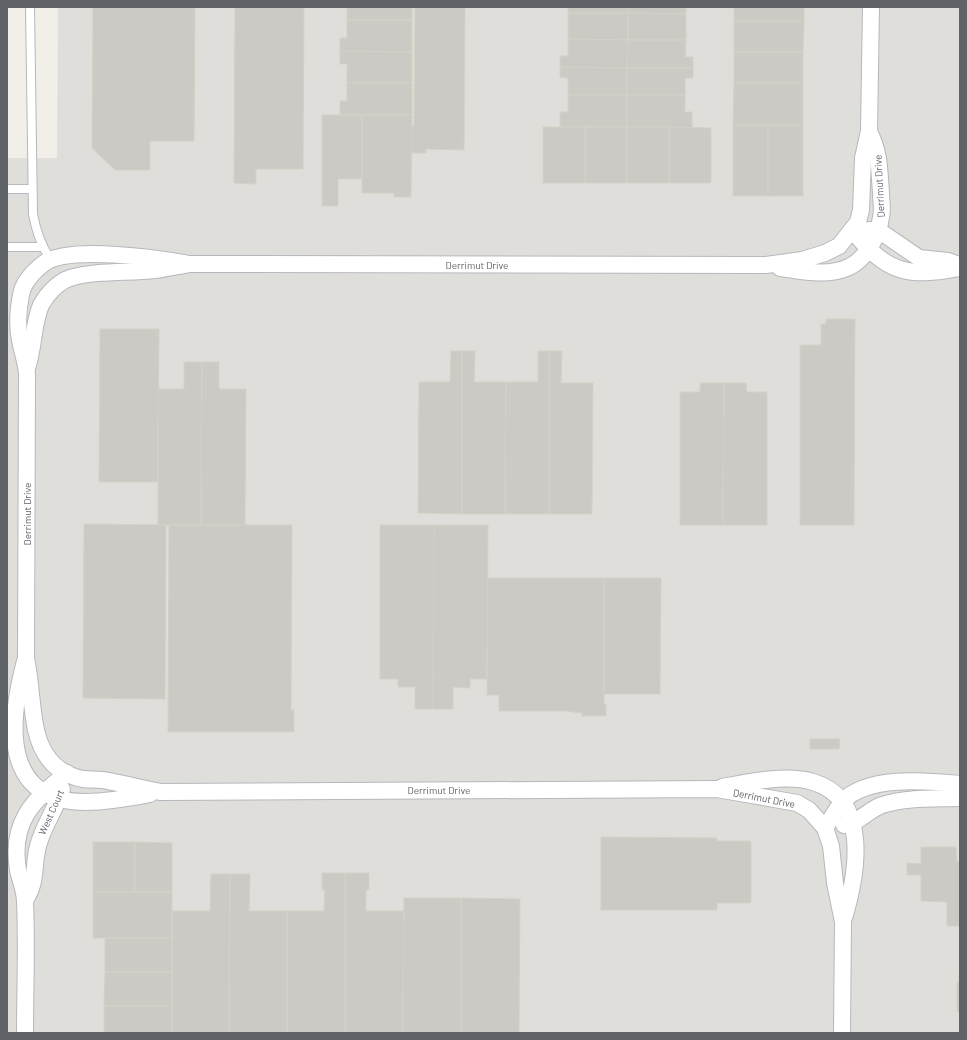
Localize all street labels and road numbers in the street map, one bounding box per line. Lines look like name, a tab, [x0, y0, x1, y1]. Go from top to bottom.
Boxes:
street label: Derrimut Drive	[871, 154, 887, 218]
street label: Derrimut Drive	[446, 259, 508, 271]
street label: Derrimut Drive	[21, 483, 33, 545]
street label: Derrimut Drive	[408, 784, 470, 796]
street label: Derrimut Drive	[732, 786, 796, 810]
street label: West Court	[36, 787, 66, 836]

